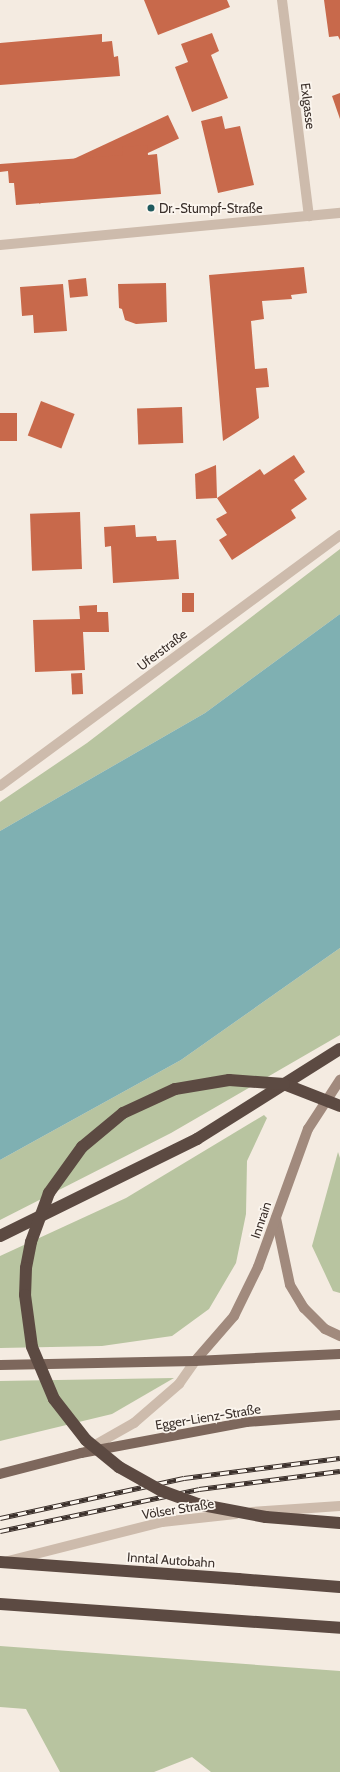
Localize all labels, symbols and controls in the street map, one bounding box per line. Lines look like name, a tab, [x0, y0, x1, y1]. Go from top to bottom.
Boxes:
street label: Exlgasse	[297, 82, 319, 130]
place label: Dr.-Stumpf-Straße	[159, 200, 263, 216]
marker: Dr.-Stumpf-Straße	[146, 203, 156, 213]
street label: Uferstraße	[134, 626, 190, 674]
street label: Innrain	[247, 1199, 275, 1241]
street label: Egger-Lienz-Straße	[154, 1401, 262, 1433]
street label: Völser Straße	[141, 1496, 215, 1522]
street label: Inntal Autobahn	[126, 1549, 216, 1571]

